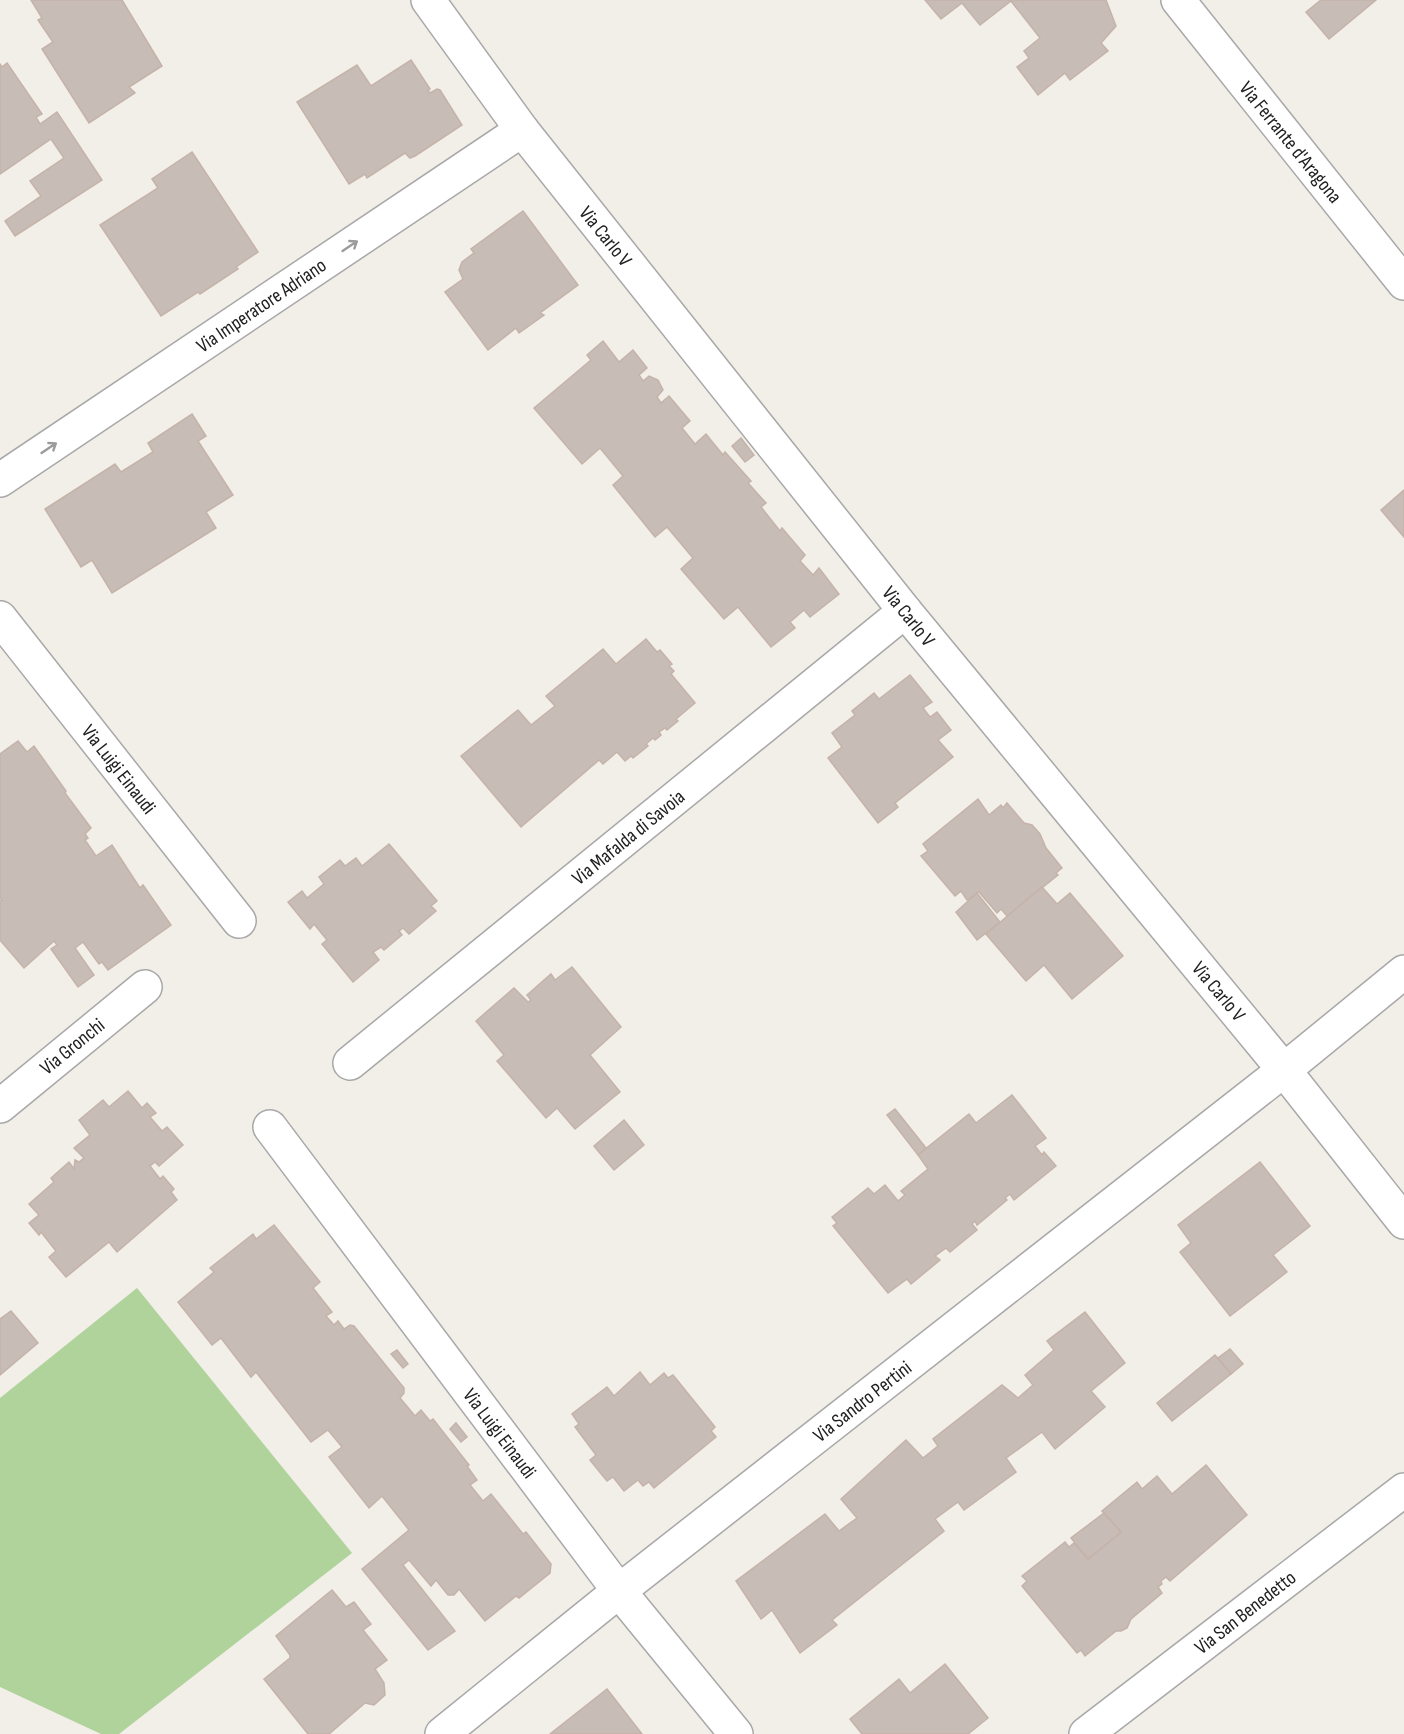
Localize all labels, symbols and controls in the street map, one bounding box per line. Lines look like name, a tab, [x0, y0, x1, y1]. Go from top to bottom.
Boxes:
street label: Via Ferrante d'Aragona	[1234, 77, 1347, 208]
street label: Via Carlo V	[574, 202, 637, 272]
one-way arrow	[341, 239, 358, 251]
street label: Via Imperatore Adriano	[192, 254, 331, 358]
one-way arrow	[40, 442, 56, 454]
street label: Via Carlo V	[877, 582, 940, 652]
street label: Via Luigi Einaudi	[76, 720, 160, 819]
street label: Via Mafalda di Savoia	[567, 785, 690, 891]
street label: Via Carlo V	[1186, 957, 1250, 1026]
street label: Via Gronchi	[35, 1013, 110, 1080]
street label: Via Sandro Pertini	[809, 1356, 917, 1448]
street label: Via Luigi Einaudi	[458, 1384, 541, 1483]
street label: Via San Benedetto	[1190, 1566, 1301, 1660]

